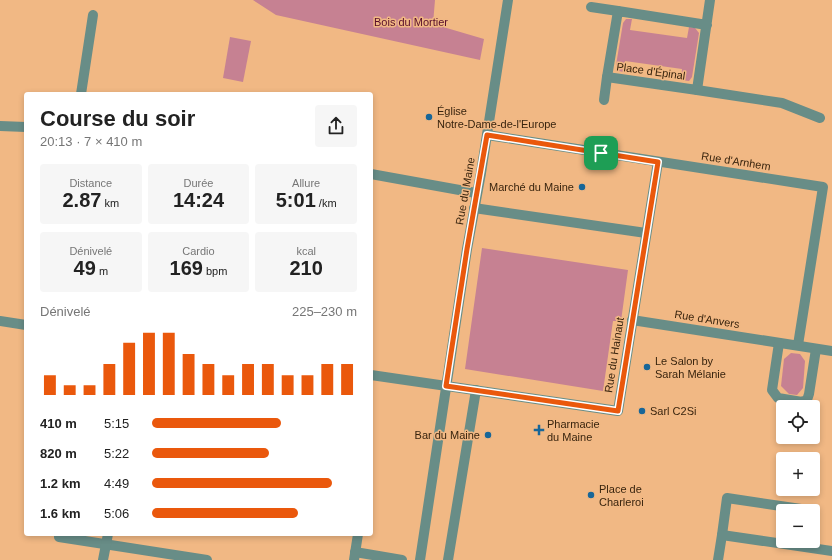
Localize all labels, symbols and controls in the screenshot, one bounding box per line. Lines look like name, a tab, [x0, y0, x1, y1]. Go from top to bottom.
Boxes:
park label: Bois du Mortier	[374, 16, 448, 28]
street label: Place d'Épinal	[616, 60, 686, 82]
button: share	[315, 105, 357, 147]
place label: Église Notre-Dame-de-l'Europe	[437, 105, 556, 130]
text: Course du soir	[40, 106, 195, 131]
marker: Église Notre-Dame-de-l'Europe	[424, 112, 434, 122]
text: 20:13 · 7 × 410 m	[40, 134, 142, 149]
pin	[584, 136, 618, 170]
icon: arrive	[590, 142, 612, 164]
street label: Rue d'Arnhem	[701, 150, 771, 172]
street label: Rue du Maine	[453, 156, 477, 226]
text: Distance	[69, 177, 112, 189]
text: Durée	[184, 177, 213, 189]
text: Allure	[292, 177, 320, 189]
place label: Marché du Maine	[489, 181, 574, 193]
marker: Marché du Maine	[577, 182, 587, 192]
text: 2.87	[62, 189, 101, 211]
text: 14:24	[173, 189, 224, 211]
text: 5:01	[276, 189, 316, 211]
text: km	[101, 197, 119, 209]
text: /km	[316, 197, 337, 209]
text: Dénivelé	[69, 245, 112, 257]
text: Cardio	[182, 245, 215, 257]
text: kcal	[296, 245, 316, 257]
text: 49	[74, 257, 96, 279]
text: 169	[170, 257, 203, 279]
text: 210	[289, 257, 323, 279]
text: m	[96, 265, 108, 277]
text: bpm	[203, 265, 227, 277]
text: Dénivelé	[40, 304, 91, 319]
text: 225–230 m	[292, 304, 357, 319]
street label: Rue d'Anvers	[674, 308, 741, 330]
street label: Rue du Hainaut	[602, 316, 626, 394]
place label: Le Salon by Sarah Mélanie	[655, 355, 726, 380]
marker: Le Salon by Sarah Mélanie	[642, 362, 652, 372]
map controls	[776, 400, 820, 548]
button: locate	[776, 400, 820, 444]
place label: Sarl C2Si	[650, 405, 696, 417]
marker: Sarl C2Si	[637, 406, 647, 416]
text: 410 m	[40, 416, 77, 431]
text: 5:15	[104, 416, 129, 431]
place label: Pharmacie du Maine	[547, 418, 600, 443]
marker: Pharmacie du Maine	[534, 425, 544, 435]
place label: Bar du Maine	[415, 429, 480, 441]
marker: Bar du Maine	[483, 430, 493, 440]
text: 820 m	[40, 446, 77, 461]
text: 5:22	[104, 446, 129, 461]
button: +	[776, 452, 820, 496]
text: 1.2 km	[40, 476, 80, 491]
text: 4:49	[104, 476, 129, 491]
place label: Place de Charleroi	[599, 483, 644, 508]
marker: Place de Charleroi	[586, 490, 596, 500]
button: −	[776, 504, 820, 548]
text: 1.6 km	[40, 506, 80, 521]
text: 5:06	[104, 506, 129, 521]

